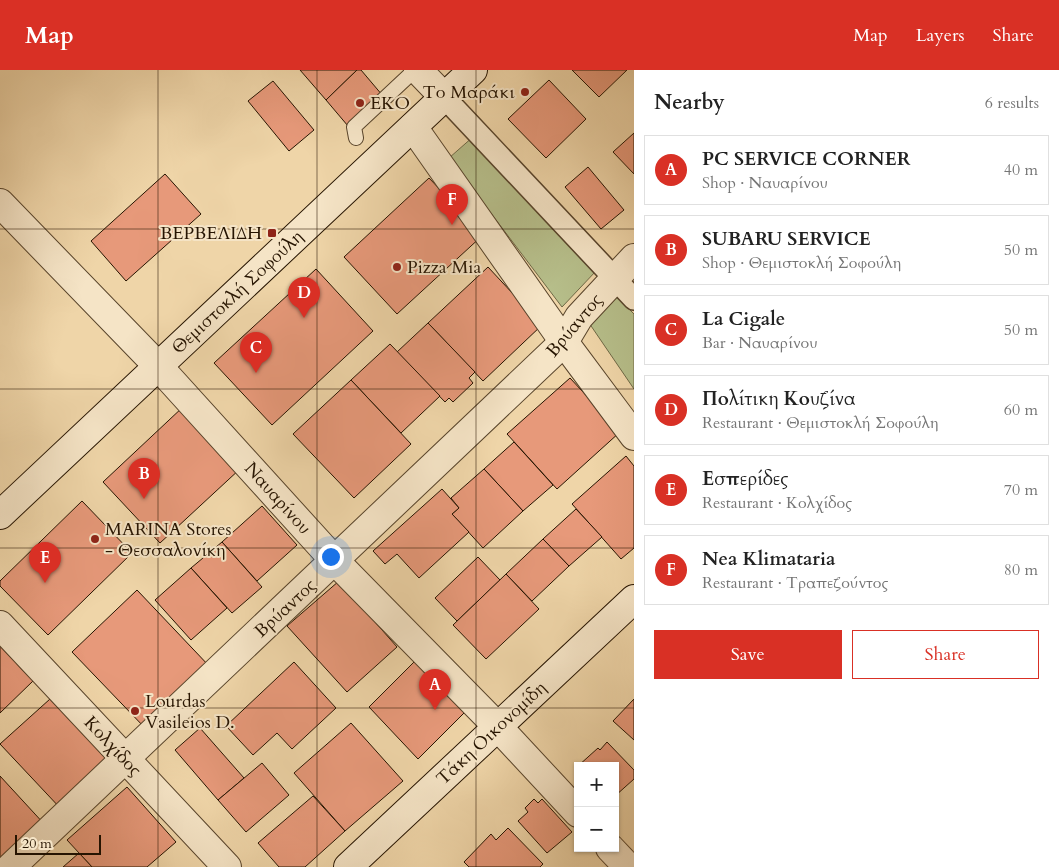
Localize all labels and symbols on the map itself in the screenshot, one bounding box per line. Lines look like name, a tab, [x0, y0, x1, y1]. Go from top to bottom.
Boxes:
place label: Το Μαράκι	[423, 80, 515, 105]
marker: Το Μαράκι	[519, 86, 531, 98]
place label: EKO	[370, 91, 410, 116]
marker: EKO	[354, 97, 366, 109]
pin: F	[436, 184, 468, 225]
place label: ΒΕΡΒΕΛΙΔΗ	[160, 221, 262, 246]
street label: Θεμιστοκλή Σοφούλη	[166, 225, 309, 360]
marker: ΒΕΡΒΕΛΙΔΗ	[266, 227, 278, 239]
place label: Pizza Mia	[407, 255, 481, 280]
marker: Pizza Mia	[391, 261, 403, 273]
pin: D	[288, 277, 320, 318]
street label: Βρύαντος	[540, 288, 609, 362]
pin: C	[240, 332, 272, 373]
street label: Ναυαρίνου	[238, 457, 317, 540]
pin: B	[128, 458, 160, 499]
place label: MARINA Stores - Θεσσαλονίκη	[105, 517, 232, 563]
marker: MARINA Stores - Θεσσαλονίκη	[89, 533, 101, 545]
pin: E	[29, 542, 61, 583]
your location	[318, 544, 344, 570]
street label: Βρύαντος	[249, 573, 322, 643]
pin: A	[419, 669, 451, 710]
street label: Τάκη Οικονομίδη	[431, 676, 552, 791]
place label: Lourdas Vasileios D.	[145, 689, 235, 735]
marker: Lourdas Vasileios D.	[129, 705, 141, 717]
street label: Κολχίδος	[78, 711, 147, 782]
scale bar	[15, 832, 101, 855]

